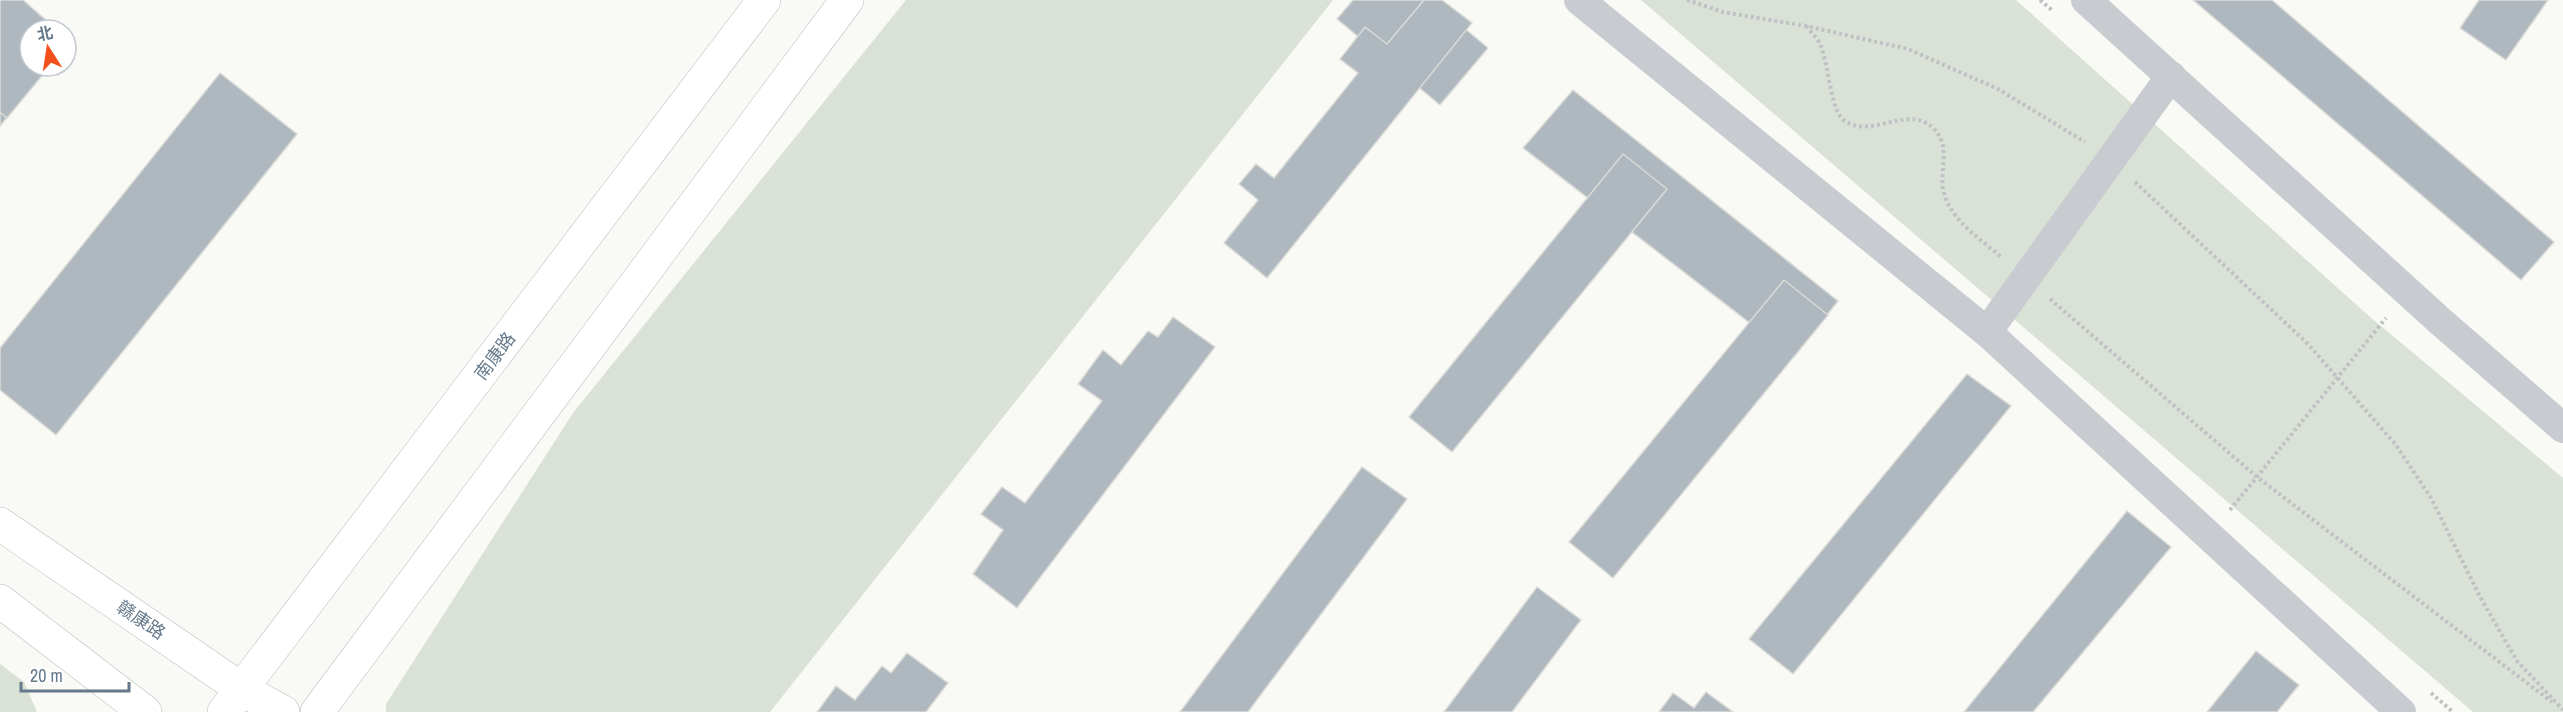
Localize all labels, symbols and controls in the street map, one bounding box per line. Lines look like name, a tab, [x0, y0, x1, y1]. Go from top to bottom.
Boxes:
north arrow	[18, 18, 78, 78]
text: 北	[35, 21, 55, 46]
street label: 南康路	[468, 327, 521, 385]
street label: 赣康路	[112, 594, 171, 645]
scale bar	[21, 655, 129, 693]
text: 20 m	[30, 663, 63, 688]

